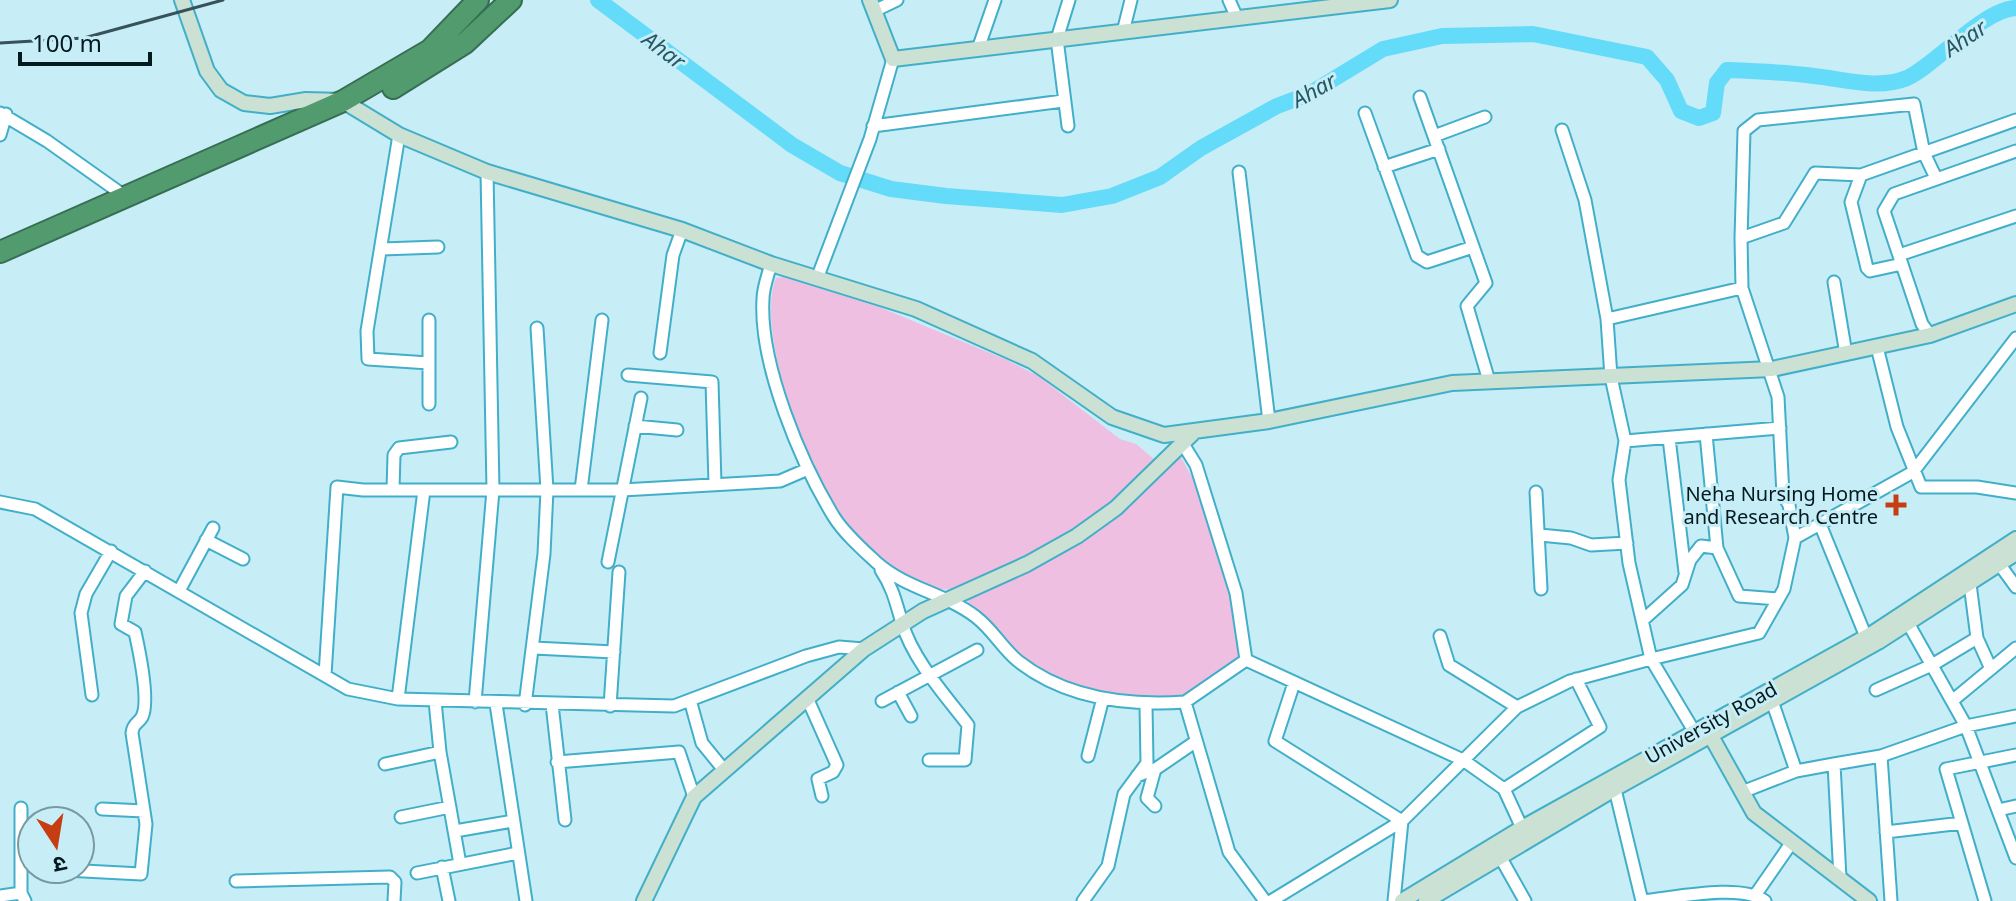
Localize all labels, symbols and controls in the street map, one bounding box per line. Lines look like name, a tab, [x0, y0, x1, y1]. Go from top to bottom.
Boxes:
water label: Ahar	[1935, 11, 1993, 64]
scale bar	[20, 16, 150, 66]
water label: Ahar	[635, 22, 693, 76]
text: 100 m	[32, 26, 102, 59]
water label: Ahar	[1284, 64, 1342, 114]
place label: Neha Nursing Home and Research Centre	[1683, 480, 1878, 530]
marker: Neha Nursing Home and Research Centre	[1885, 494, 1907, 516]
street label: University Road	[1640, 675, 1782, 770]
north arrow	[16, 805, 96, 885]
text: उ	[50, 850, 70, 882]

